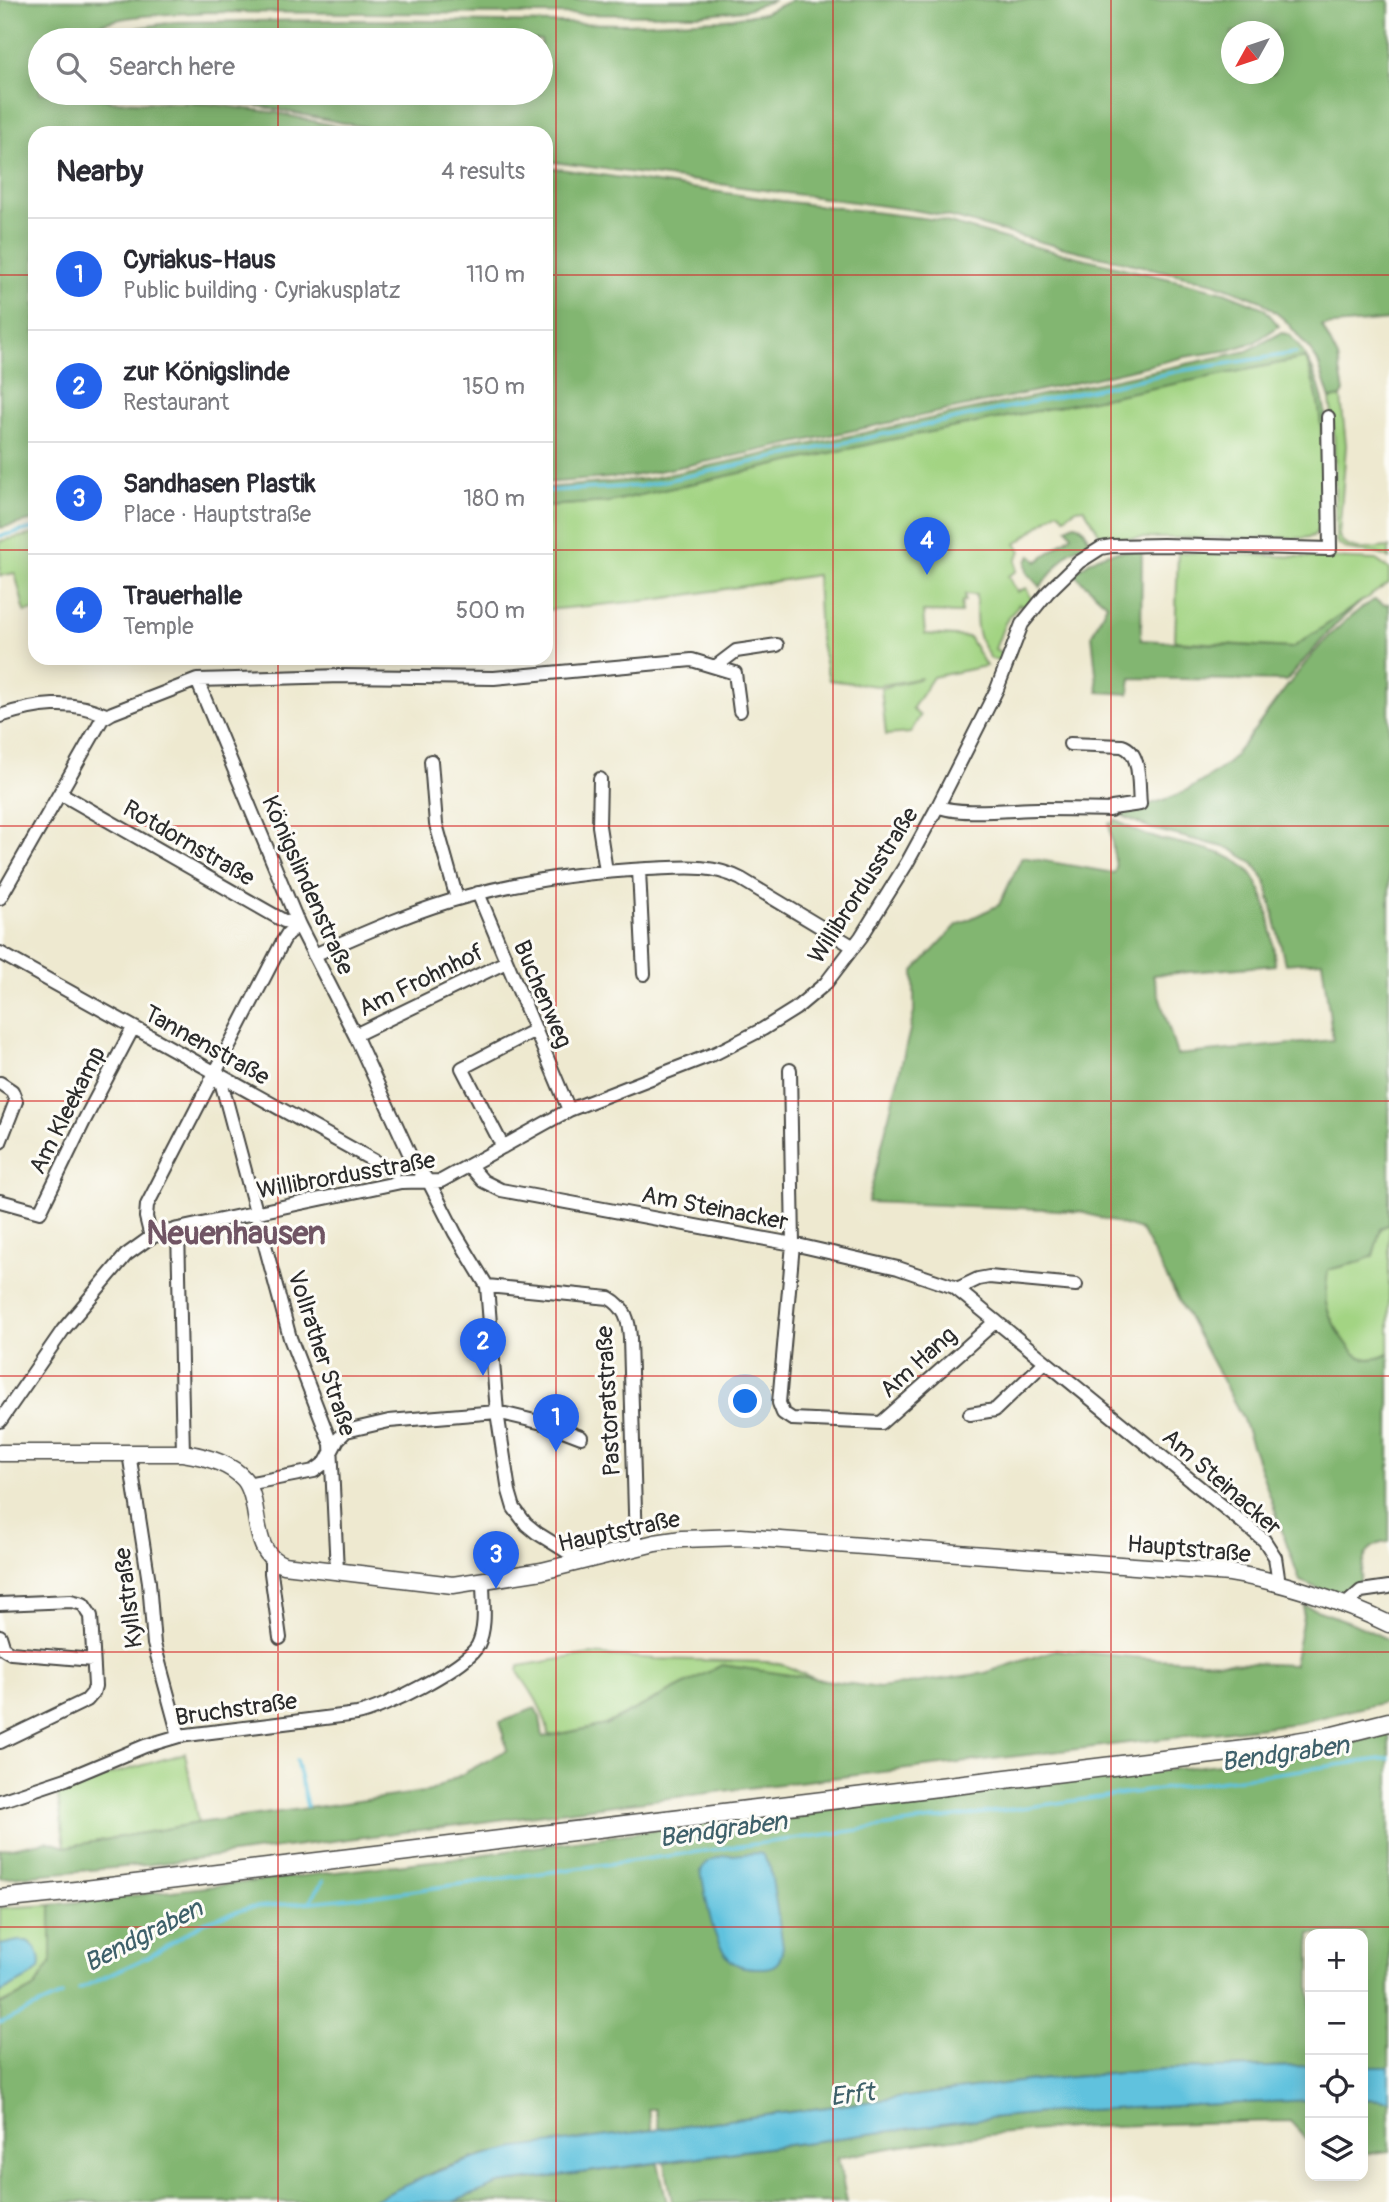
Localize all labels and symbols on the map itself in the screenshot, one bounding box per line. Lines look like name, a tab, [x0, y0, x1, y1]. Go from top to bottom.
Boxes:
north arrow	[1221, 21, 1284, 84]
pin: 4	[904, 517, 950, 575]
street label: Königslindenstraße	[255, 791, 360, 979]
street label: Rotdornstraße	[118, 794, 260, 893]
street label: Willibrordusstraße	[802, 801, 925, 969]
street label: Buchenweg	[507, 936, 578, 1052]
street label: Am Frohnhof	[354, 938, 489, 1023]
street label: Tannenstraße	[139, 999, 275, 1092]
street label: Am Kleekamp	[23, 1042, 112, 1179]
street label: Willibrordusstraße	[254, 1145, 438, 1205]
street label: Am Steinacker	[639, 1180, 791, 1237]
district label: Neuenhausen	[146, 1214, 326, 1254]
street label: Vollrather Straße	[281, 1267, 362, 1440]
pin: 2	[460, 1318, 506, 1376]
street label: Am Hang	[874, 1321, 963, 1404]
street label: Pastoratstraße	[590, 1325, 627, 1477]
your location	[728, 1384, 762, 1418]
pin: 1	[533, 1394, 579, 1452]
street label: Am Steinacker	[1156, 1423, 1288, 1542]
street label: Hauptstraße	[555, 1504, 683, 1559]
street label: Hauptstraße	[1126, 1530, 1252, 1569]
pin: 3	[473, 1531, 519, 1589]
street label: Kyllstraße	[108, 1546, 149, 1650]
street label: Bruchstraße	[173, 1687, 299, 1732]
water label: Bendgraben	[1219, 1729, 1352, 1779]
water label: Bendgraben	[657, 1805, 790, 1855]
water label: Bendgraben	[79, 1892, 209, 1979]
water label: Erft	[828, 2076, 878, 2114]

